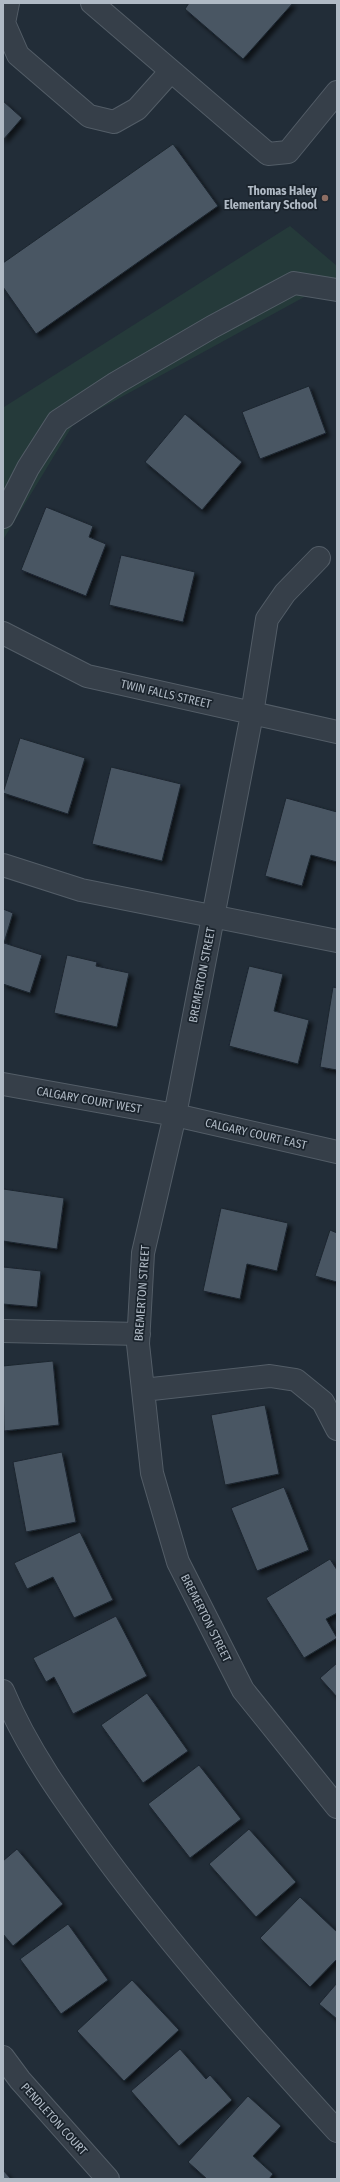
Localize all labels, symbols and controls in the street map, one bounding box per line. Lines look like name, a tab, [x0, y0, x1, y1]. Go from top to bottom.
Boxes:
place label: Thomas Haley Elementary School	[224, 184, 318, 212]
marker: Thomas Haley Elementary School	[320, 193, 330, 203]
street label: TWIN FALLS STREET	[119, 677, 213, 711]
street label: BREMERTON STREET	[186, 926, 218, 1024]
street label: CALGARY COURT WEST	[35, 1084, 143, 1116]
street label: CALGARY COURT EAST	[204, 1116, 309, 1153]
street label: BREMERTON STREET	[132, 1244, 152, 1342]
street label: BREMERTON STREET	[178, 1572, 234, 1665]
street label: PENDLETON COURT	[18, 2080, 90, 2158]

